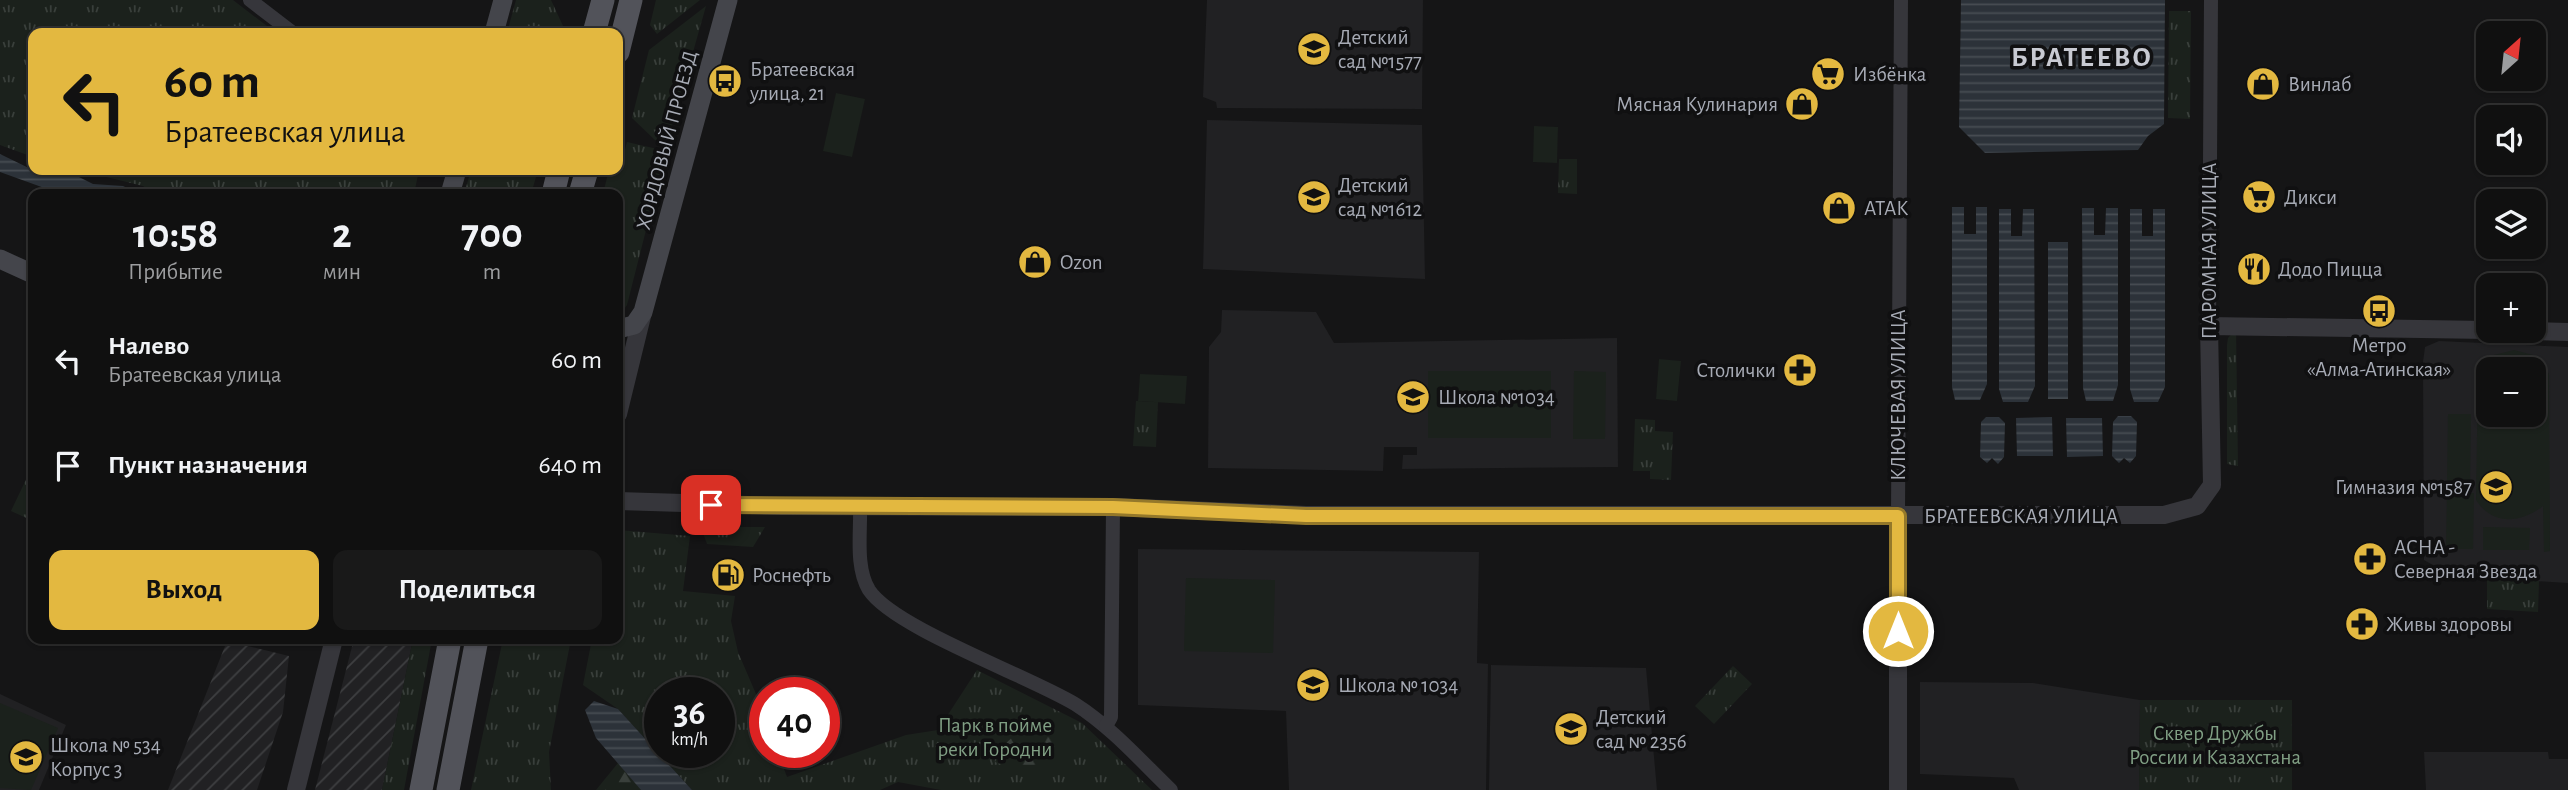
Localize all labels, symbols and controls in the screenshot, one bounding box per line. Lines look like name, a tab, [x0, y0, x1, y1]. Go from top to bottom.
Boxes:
north arrow	[2476, 21, 2546, 91]
map controls	[2476, 21, 2546, 427]
place label: Детский сад №1577	[1338, 27, 1422, 72]
school or university icon: Детский сад №1577	[1295, 30, 1333, 68]
district label: БРАТЕЕВО	[2011, 44, 2153, 72]
street label: ХОРДОВЫЙ ПРОЕЗД	[632, 48, 701, 232]
supermarket icon: Избёнка	[1809, 55, 1847, 93]
icon: left	[49, 56, 140, 147]
text: 60 m	[164, 58, 260, 107]
place label: Братеевская улица, 21	[749, 59, 855, 104]
bus stop icon: Братеевская улица, 21	[706, 62, 744, 100]
place label: Избёнка	[1853, 64, 1927, 85]
shop icon: Винлаб	[2244, 65, 2282, 103]
place label: Винлаб	[2288, 74, 2351, 95]
shop icon: Мясная Кулинария	[1783, 85, 1821, 123]
place label: Мясная Кулинария	[1616, 94, 1778, 115]
button: sound	[2476, 105, 2546, 175]
text: Братеевская улица	[164, 116, 406, 148]
street label: ПАРОМНАЯ УЛИЦА	[2199, 163, 2220, 339]
place label: Детский сад №1612	[1338, 175, 1422, 220]
school or university icon: Детский сад №1612	[1295, 178, 1333, 216]
supermarket icon: Дикси	[2240, 178, 2278, 216]
place label: Дикси	[2284, 187, 2337, 208]
shop icon: АТАК	[1820, 189, 1858, 227]
button: layers	[2476, 189, 2546, 259]
place label: АТАК	[1864, 198, 1909, 219]
text: 10:58	[133, 213, 218, 255]
text: 2	[332, 213, 352, 255]
text: 700	[461, 213, 523, 255]
shop icon: Ozon	[1016, 243, 1054, 281]
restaurant icon: Додо Пицца	[2235, 250, 2273, 288]
place label: Ozon	[1060, 252, 1103, 273]
place label: Додо Пицца	[2278, 259, 2383, 280]
text: Прибытие	[128, 261, 223, 284]
text: мин	[323, 261, 361, 284]
text: m	[483, 261, 501, 284]
button: +	[2476, 273, 2546, 343]
bus stop icon: Метро «Алма-Атинская»	[2360, 292, 2398, 330]
street label: КЛЮЧЕВАЯ УЛИЦА	[1888, 309, 1909, 481]
text: Налево	[108, 333, 189, 359]
place label: Метро «Алма-Атинская»	[2307, 335, 2451, 380]
icon: left	[49, 342, 87, 380]
text: 60 m	[551, 347, 602, 373]
pharmacy icon: Столички	[1781, 351, 1819, 389]
button: −	[2476, 357, 2546, 427]
place label: Столички	[1696, 360, 1776, 381]
text: Братеевская улица	[108, 364, 282, 387]
school or university icon: Школа №1034	[1394, 378, 1432, 416]
place label: Школа №1034	[1438, 387, 1555, 408]
icon: arrive	[49, 447, 87, 485]
text: Пункт назначения	[108, 452, 308, 478]
text: 640 m	[538, 452, 602, 478]
school or university icon: Гимназия №1587	[2477, 468, 2515, 506]
pin	[681, 475, 741, 535]
place label: Гимназия №1587	[2335, 477, 2472, 498]
icon: arrive	[692, 486, 730, 524]
street label: БРАТЕЕВСКАЯ УЛИЦА	[1924, 506, 2118, 527]
place label: АСНА - Северная Звезда	[2394, 537, 2538, 582]
pharmacy icon: АСНА - Северная Звезда	[2351, 540, 2389, 578]
button: Выход	[49, 550, 319, 630]
button: Поделиться	[333, 550, 602, 630]
fuel station icon: Роснефть	[709, 556, 747, 594]
place label: Роснефть	[752, 565, 831, 586]
position arrow	[1861, 594, 1935, 668]
pharmacy icon: Живы здоровы	[2343, 605, 2381, 643]
place label: Живы здоровы	[2386, 614, 2512, 635]
school or university icon: Школа № 1034	[1294, 666, 1332, 704]
place label: Школа № 1034	[1338, 675, 1458, 696]
speed limit sign: 40	[749, 677, 840, 768]
text: 36	[673, 696, 705, 731]
place label: Детский сад № 2356	[1596, 707, 1687, 752]
school or university icon: Детский сад № 2356	[1552, 710, 1590, 748]
park label: Парк в пойме реки Городни	[938, 715, 1052, 760]
park label: Сквер Дружбы России и Казахстана	[2129, 723, 2302, 768]
text: km/h	[671, 731, 708, 749]
place label: Школа № 534 Корпус 3	[50, 735, 161, 780]
school or university icon: Школа № 534 Корпус 3	[7, 738, 45, 776]

